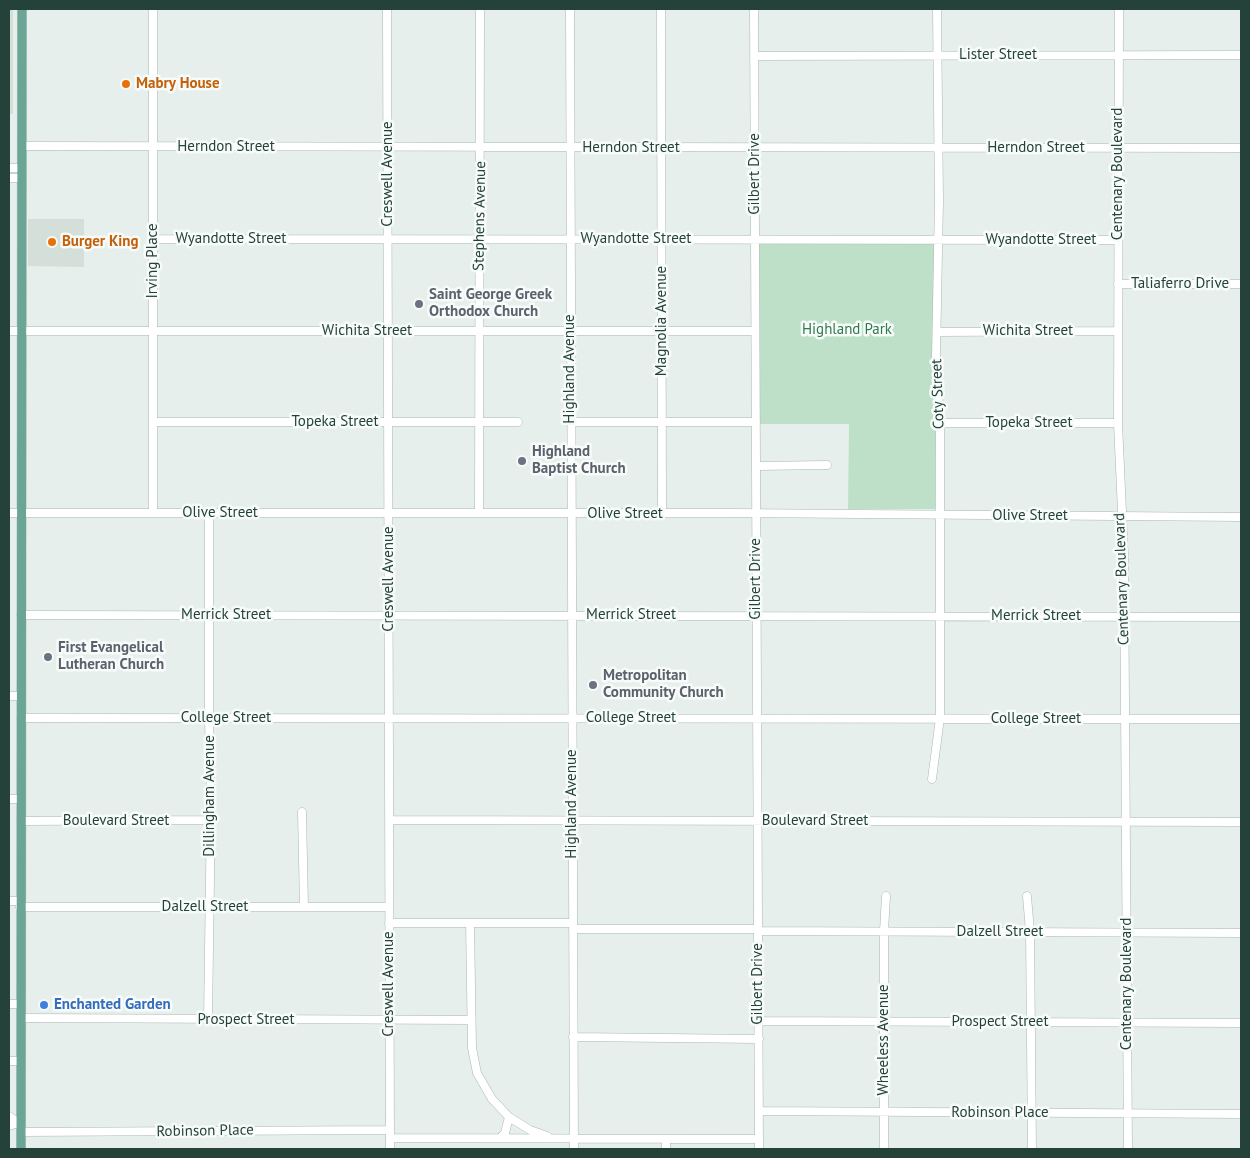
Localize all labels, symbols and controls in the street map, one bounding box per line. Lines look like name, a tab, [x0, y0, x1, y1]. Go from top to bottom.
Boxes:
street label: Lister Street	[959, 46, 1037, 64]
place label: Mabry House	[136, 75, 220, 93]
marker: Mabry House	[120, 78, 132, 90]
street label: Centenary Boulevard	[1109, 108, 1127, 240]
street label: Creswell Avenue	[379, 121, 397, 227]
street label: Gilbert Drive	[746, 133, 764, 215]
street label: Herndon Street	[177, 138, 275, 156]
street label: Herndon Street	[582, 139, 680, 157]
street label: Herndon Street	[987, 139, 1085, 157]
street label: Stephens Avenue	[470, 161, 490, 271]
street label: Irving Place	[144, 223, 162, 299]
street label: Wyandotte Street	[176, 230, 286, 248]
street label: Wyandotte Street	[581, 230, 691, 248]
street label: Wyandotte Street	[986, 231, 1096, 249]
place label: Burger King	[62, 233, 138, 251]
marker: Burger King	[46, 236, 58, 248]
street label: Magnolia Avenue	[653, 266, 671, 376]
street label: Taliaferro Drive	[1131, 275, 1229, 293]
place label: Saint George Greek Orthodox Church	[429, 286, 552, 321]
marker: Saint George Greek Orthodox Church	[413, 298, 425, 310]
street label: Highland Avenue	[561, 314, 579, 424]
park label: Highland Park	[802, 321, 892, 339]
street label: Wichita Street	[322, 322, 412, 340]
street label: Wichita Street	[983, 322, 1073, 340]
street label: Coty Street	[928, 358, 948, 430]
street label: Topeka Street	[291, 413, 379, 431]
street label: Topeka Street	[985, 414, 1073, 432]
place label: Highland Baptist Church	[532, 443, 626, 478]
marker: Highland Baptist Church	[516, 455, 528, 467]
street label: Olive Street	[182, 504, 258, 522]
street label: Olive Street	[587, 505, 663, 523]
street label: Olive Street	[992, 507, 1068, 525]
street label: Centenary Boulevard	[1111, 512, 1133, 646]
street label: Creswell Avenue	[380, 526, 398, 632]
street label: Gilbert Drive	[747, 538, 765, 620]
street label: Merrick Street	[181, 606, 271, 624]
street label: Merrick Street	[586, 606, 676, 624]
street label: Merrick Street	[991, 607, 1081, 625]
place label: First Evangelical Lutheran Church	[58, 639, 164, 674]
marker: First Evangelical Lutheran Church	[42, 651, 54, 663]
place label: Metropolitan Community Church	[603, 667, 724, 702]
marker: Metropolitan Community Church	[587, 679, 599, 691]
street label: College Street	[181, 709, 271, 727]
street label: College Street	[586, 709, 676, 727]
street label: College Street	[991, 710, 1081, 728]
street label: Dillingham Avenue	[201, 735, 219, 857]
street label: Highland Avenue	[563, 749, 581, 859]
street label: Boulevard Street	[63, 812, 169, 830]
street label: Boulevard Street	[762, 812, 868, 830]
street label: Dalzell Street	[162, 898, 248, 916]
street label: Centenary Boulevard	[1118, 918, 1136, 1050]
street label: Dalzell Street	[957, 923, 1043, 941]
street label: Creswell Avenue	[380, 931, 398, 1037]
street label: Gilbert Drive	[749, 943, 767, 1025]
street label: Wheeless Avenue	[875, 984, 893, 1096]
place label: Enchanted Garden	[54, 996, 171, 1014]
marker: Enchanted Garden	[38, 999, 50, 1011]
street label: Prospect Street	[197, 1011, 295, 1029]
street label: Prospect Street	[951, 1013, 1049, 1031]
street label: Robinson Place	[951, 1104, 1049, 1122]
street label: Robinson Place	[156, 1121, 254, 1141]

